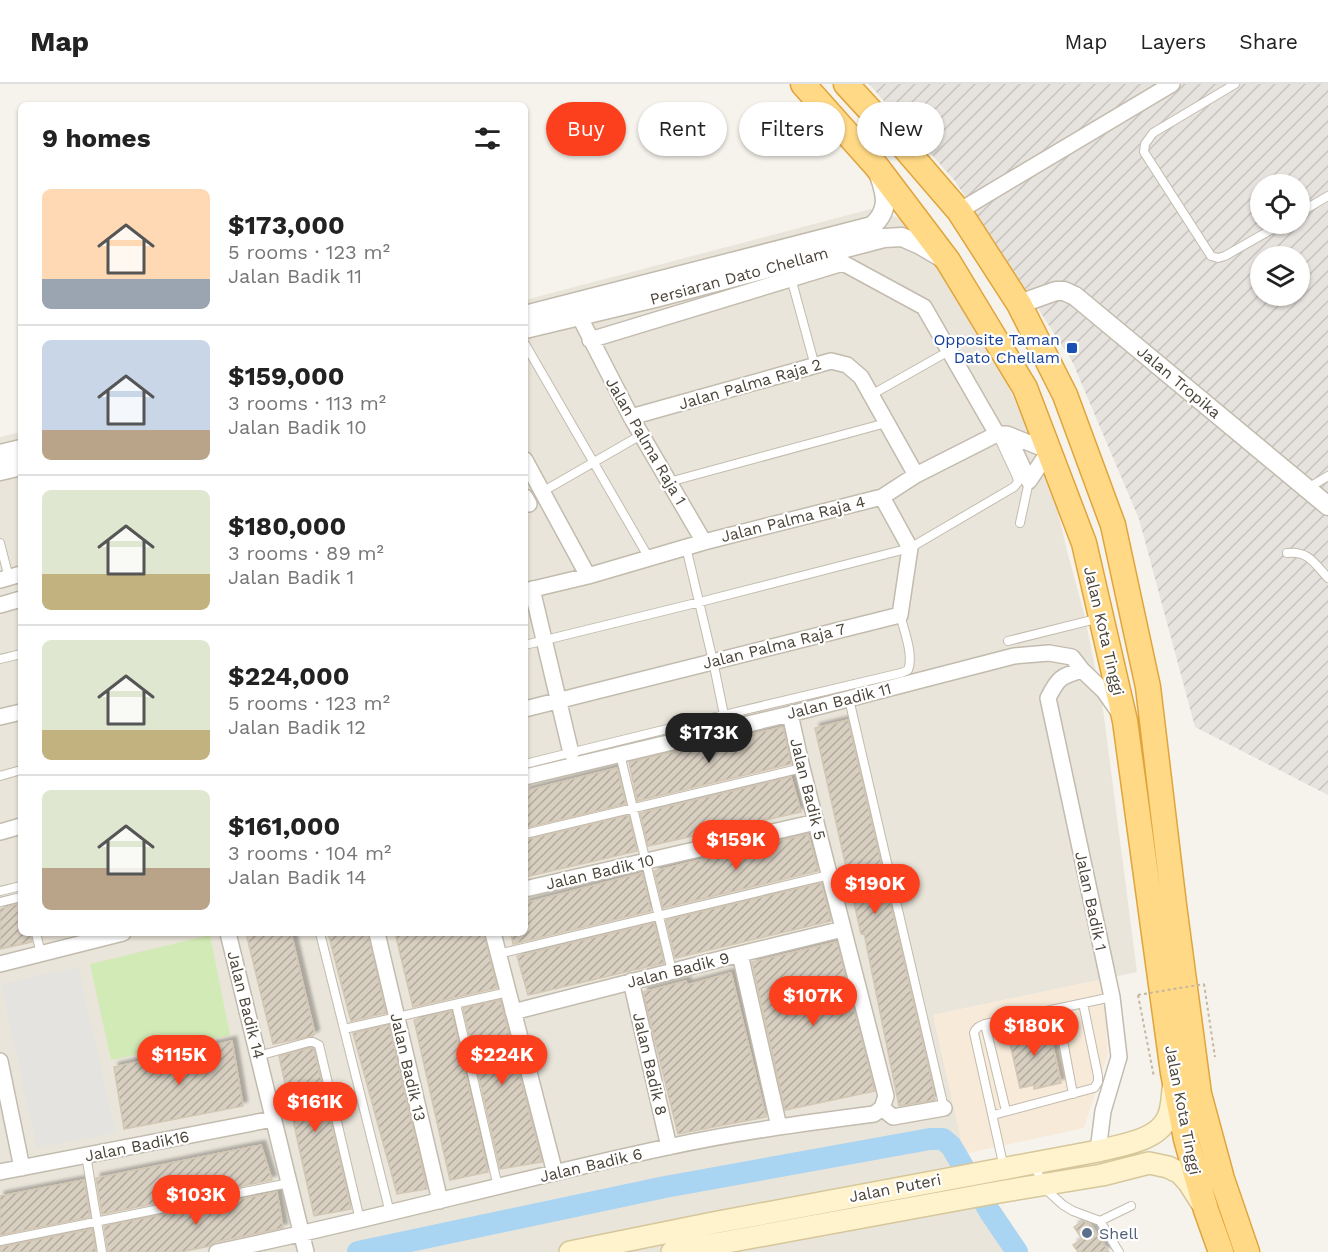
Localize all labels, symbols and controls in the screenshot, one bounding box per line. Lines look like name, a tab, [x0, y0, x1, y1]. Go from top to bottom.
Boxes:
text: Map	[30, 25, 89, 58]
text: Map	[1064, 29, 1107, 54]
text: Layers	[1140, 29, 1206, 54]
text: Share	[1239, 29, 1298, 54]
chip: Buy	[546, 102, 626, 156]
chip: Rent	[638, 102, 727, 156]
chip: Filters	[739, 102, 845, 156]
chip: New	[857, 102, 944, 156]
icon: filters	[471, 122, 504, 155]
text: 9 homes	[42, 123, 151, 153]
map controls	[1250, 174, 1310, 306]
button: locate	[1250, 174, 1310, 234]
text: $173,000	[228, 210, 345, 240]
icon: home	[90, 213, 162, 285]
text: 5 rooms · 123 m²	[228, 240, 390, 264]
street label: Persiaran Dato Chellam	[648, 243, 830, 309]
button: layers	[1250, 246, 1310, 306]
text: Jalan Badik 11	[228, 264, 362, 288]
place label: Opposite Taman Dato Chellam	[933, 330, 1060, 367]
marker: Opposite Taman Dato Chellam	[1065, 341, 1079, 355]
street label: Jalan Tropika	[1133, 341, 1225, 423]
street label: Jalan Palma Raja 2	[676, 355, 824, 413]
text: $159,000	[228, 361, 344, 391]
icon: home	[90, 364, 162, 436]
street label: Jalan Palma Raja 1	[602, 374, 690, 508]
text: 3 rooms · 113 m²	[228, 391, 386, 415]
text: Jalan Badik 10	[228, 415, 367, 439]
street label: Jalan Palma Raja 4	[719, 492, 867, 546]
text: $180,000	[228, 511, 346, 541]
icon: home	[90, 514, 162, 586]
text: 3 rooms · 89 m²	[228, 541, 384, 565]
text: Jalan Badik 1	[228, 565, 354, 589]
street label: Jalan Kota Tinggi	[1080, 565, 1128, 697]
street label: Jalan Palma Raja 7	[701, 619, 847, 673]
text: $224,000	[228, 661, 350, 691]
icon: home	[90, 664, 162, 736]
street label: Jalan Badik 11	[785, 679, 893, 723]
text: 5 rooms · 123 m²	[228, 691, 390, 715]
pin: $173K	[667, 713, 751, 764]
text: Jalan Badik 12	[228, 715, 366, 739]
text: $173K	[679, 720, 739, 744]
street label: Jalan Badik 5	[786, 736, 830, 842]
text: $161,000	[228, 811, 340, 841]
icon: home	[90, 814, 162, 886]
pin: $159K	[694, 820, 778, 871]
text: $159K	[706, 827, 766, 851]
text: 3 rooms · 104 m²	[228, 841, 391, 865]
street label: Jalan Badik 10	[544, 850, 656, 894]
street label: Jalan Badik 1	[1071, 850, 1111, 952]
pin: $190K	[833, 864, 917, 915]
text: Jalan Badik 14	[228, 865, 367, 889]
text: $190K	[845, 871, 905, 895]
street label: Jalan Badik 9	[625, 948, 731, 992]
street label: Jalan Badik 14	[223, 949, 269, 1061]
pin: $107K	[771, 976, 855, 1027]
text: $107K	[783, 983, 843, 1007]
pin: $180K	[992, 1006, 1076, 1057]
street label: Jalan Badik 13	[386, 1011, 430, 1123]
street label: Jalan Badik 8	[629, 1011, 671, 1117]
text: $180K	[1004, 1013, 1064, 1037]
pin: $115K	[137, 1035, 221, 1086]
pin: $224K	[460, 1035, 544, 1086]
text: $115K	[151, 1042, 207, 1066]
text: $224K	[470, 1042, 534, 1066]
street label: Jalan Kota Tinggi	[1161, 1044, 1205, 1176]
pin: $161K	[273, 1082, 357, 1133]
text: $161K	[287, 1089, 343, 1113]
street label: Jalan Badik16	[83, 1127, 191, 1165]
street label: Jalan Badik 6	[538, 1144, 644, 1186]
street label: Jalan Puteri	[847, 1170, 943, 1206]
pin: $103K	[154, 1175, 238, 1226]
text: $103K	[166, 1182, 226, 1206]
place label: Shell	[1099, 1224, 1138, 1243]
marker: Shell	[1080, 1226, 1094, 1240]

